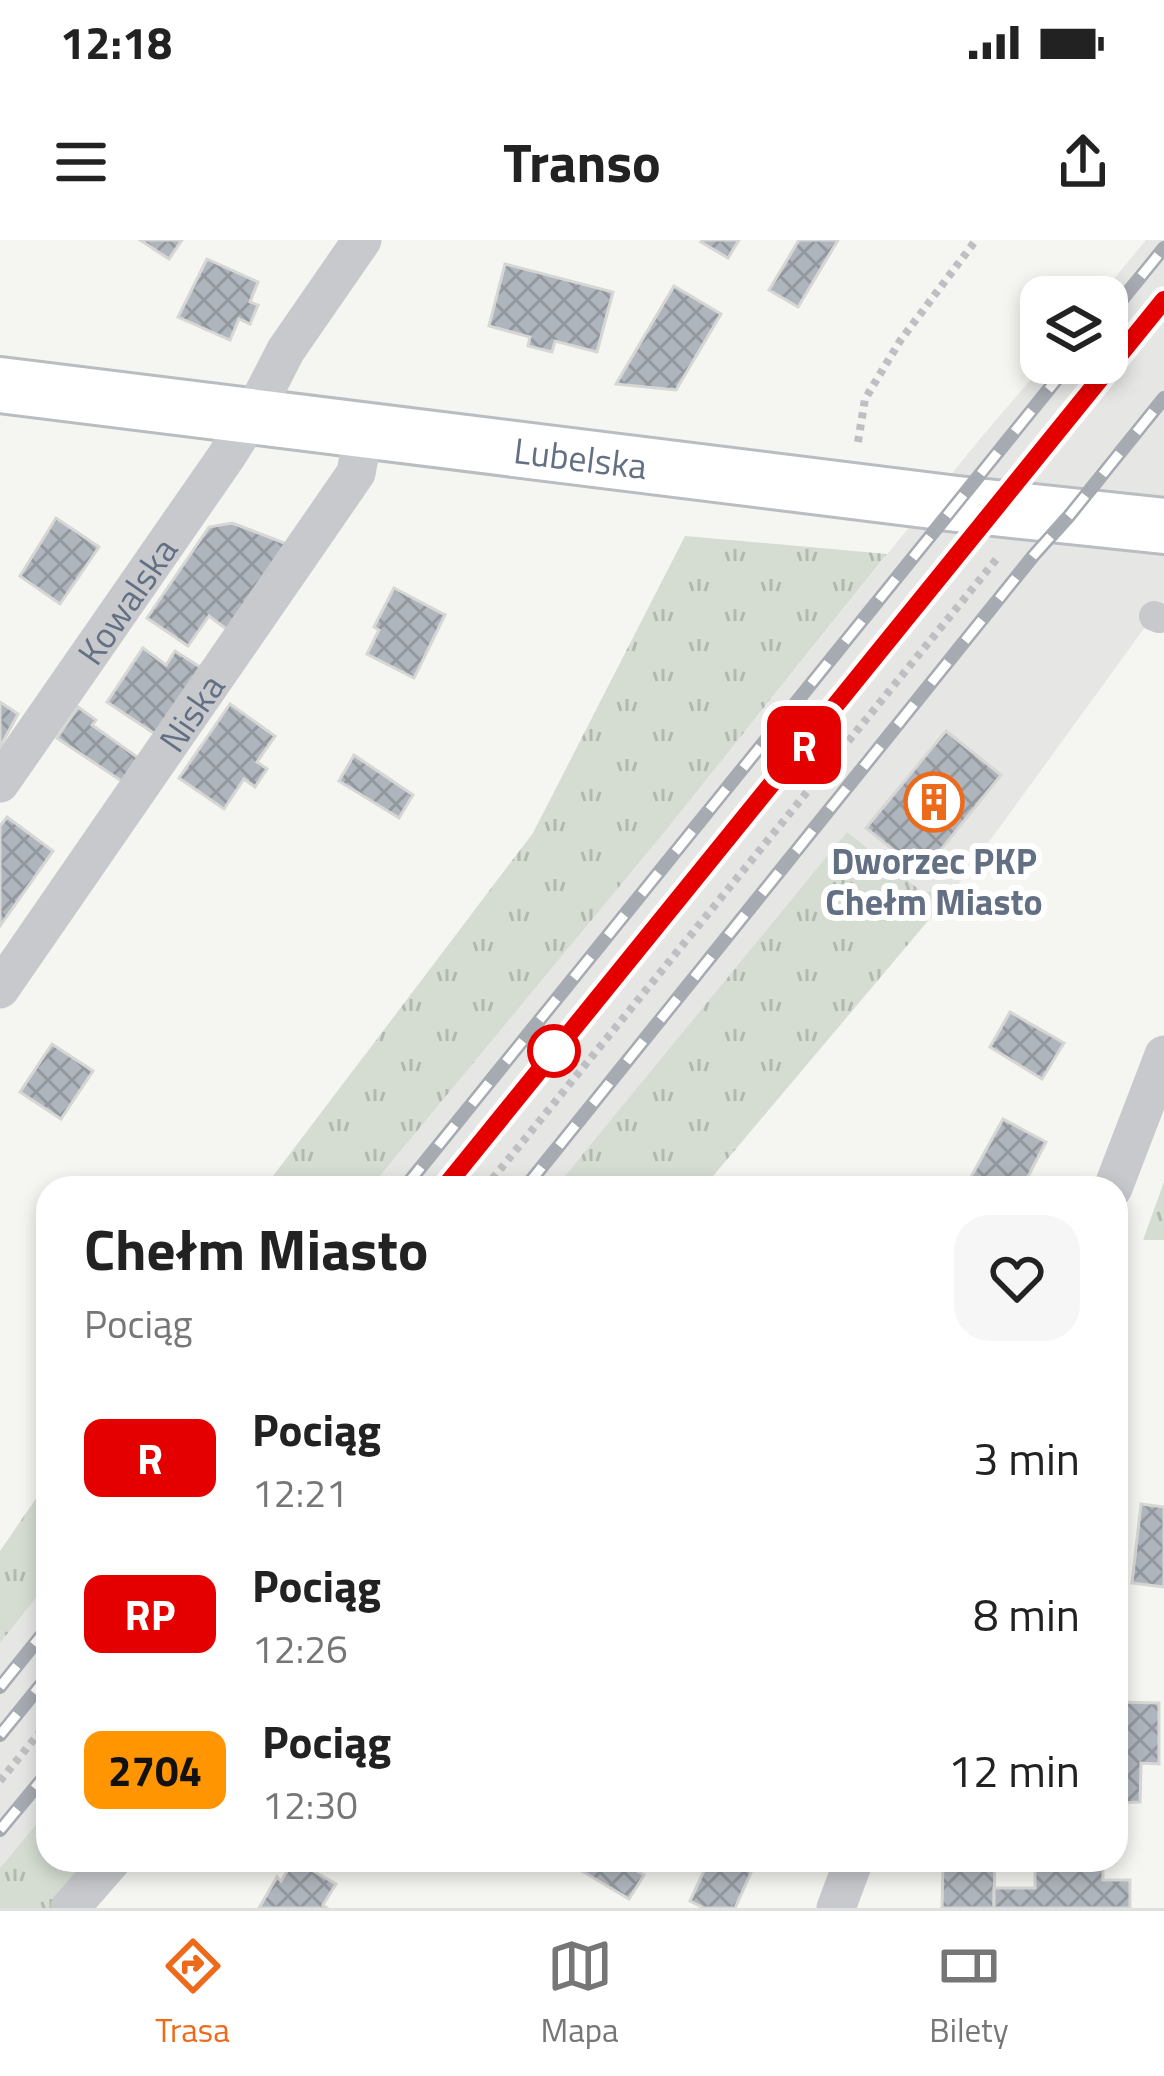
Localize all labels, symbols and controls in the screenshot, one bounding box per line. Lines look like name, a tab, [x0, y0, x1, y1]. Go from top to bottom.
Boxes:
text: 12:18	[60, 8, 172, 76]
text: Transo	[503, 121, 661, 203]
icon: menu	[48, 129, 114, 195]
icon: share	[1050, 129, 1116, 195]
map controls	[1020, 276, 1128, 384]
button: layers	[1020, 276, 1128, 384]
street label: Lubelska	[511, 422, 650, 493]
street label: Kowalska	[63, 526, 190, 676]
street label: Niska	[144, 662, 237, 763]
line badge: R	[765, 706, 843, 784]
text: R	[791, 713, 817, 777]
building icon: Dworzec PKP Chełm Miasto	[903, 771, 965, 833]
place label: Dworzec PKP Chełm Miasto	[825, 833, 1043, 929]
unlabelled marker	[529, 1026, 579, 1076]
text: Chełm Miasto	[84, 1205, 428, 1292]
button: heart	[954, 1215, 1080, 1341]
text: Pociąg	[84, 1294, 193, 1353]
text: Pociąg	[252, 1395, 381, 1463]
text: 3 min	[973, 1424, 1080, 1492]
text: R	[137, 1426, 163, 1490]
text: 12:21	[252, 1463, 348, 1522]
text: Pociąg	[252, 1551, 381, 1619]
text: 8 min	[973, 1580, 1080, 1648]
text: RP	[125, 1582, 175, 1646]
text: 12:26	[252, 1619, 348, 1678]
text: Pociąg	[262, 1707, 391, 1775]
text: 12 min	[948, 1736, 1080, 1804]
text: 2704	[108, 1738, 202, 1802]
text: 12:30	[262, 1775, 358, 1834]
tab: Trasa	[155, 1933, 230, 2055]
tab: Mapa	[540, 1933, 619, 2055]
tab: Bilety	[929, 1933, 1009, 2055]

